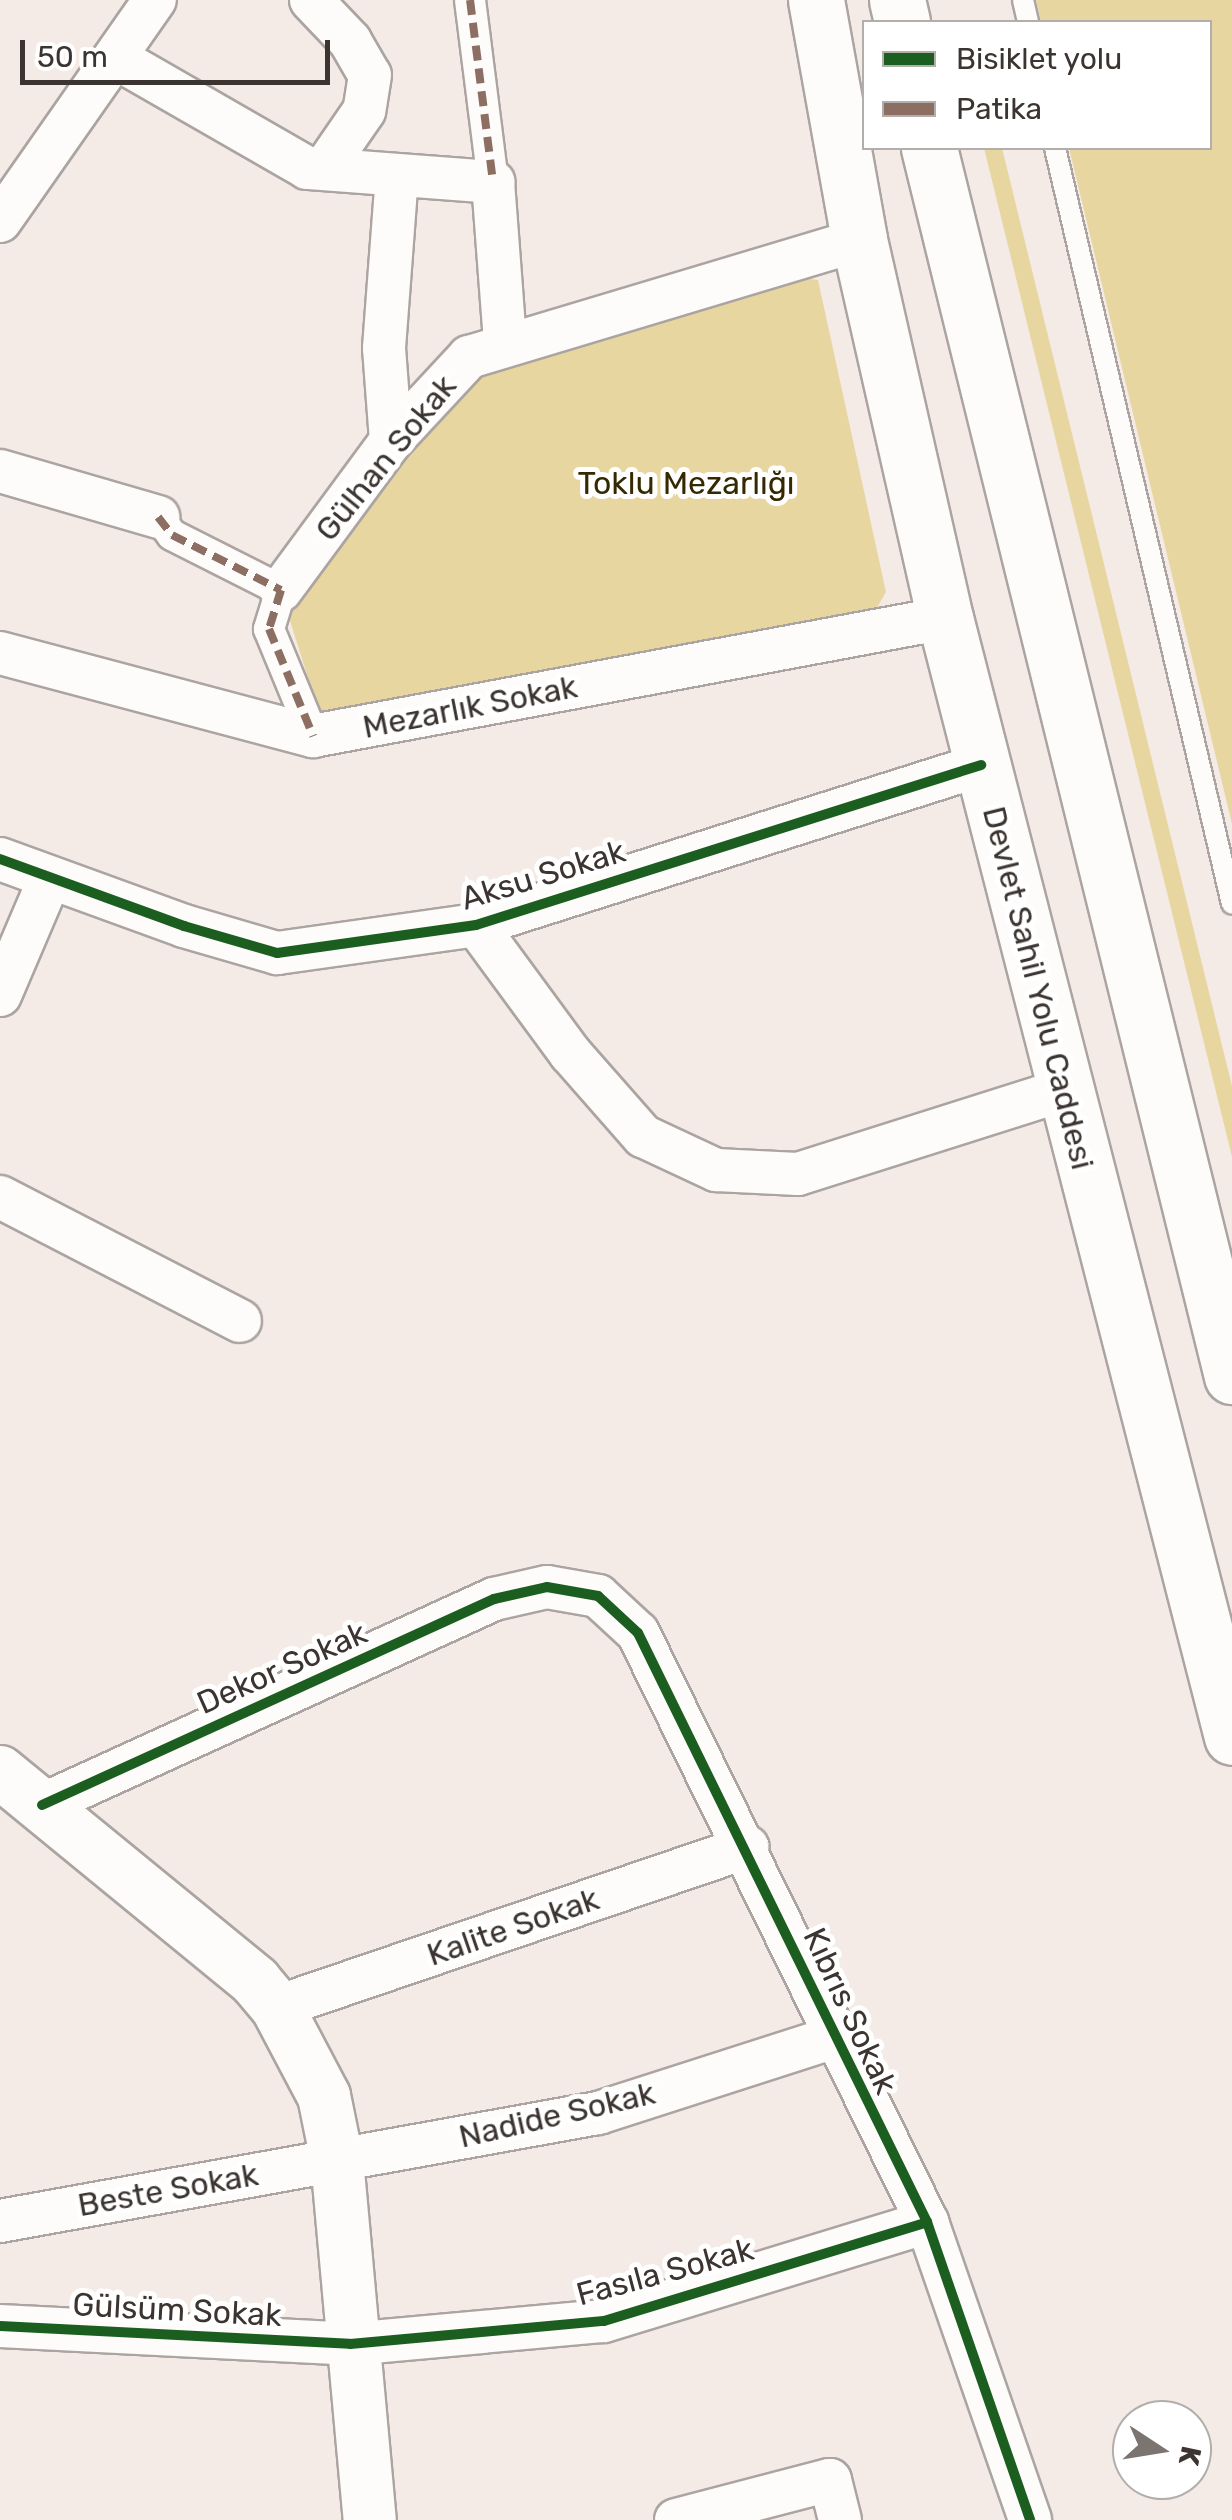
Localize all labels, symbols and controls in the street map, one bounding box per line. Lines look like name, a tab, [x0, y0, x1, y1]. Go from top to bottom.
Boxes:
scale bar	[25, 20, 335, 82]
legend	[862, 20, 1212, 150]
text: 50 m	[37, 39, 108, 75]
text: Bisiklet yolu	[956, 41, 1122, 77]
text: Patika	[956, 91, 1042, 127]
street label: Gülhan Sokak	[308, 367, 464, 549]
park label: Toklu Mezarlığı	[577, 464, 795, 502]
street label: Mezarlık Sokak	[359, 667, 581, 747]
street label: Devlet Sahil Yolu Caddesi	[974, 802, 1102, 1174]
street label: Aksu Sokak	[456, 832, 630, 918]
street label: Dekor Sokak	[191, 1613, 373, 1723]
street label: Kalite Sokak	[422, 1880, 604, 1974]
street label: Kıbrıs Sokak	[795, 1922, 905, 2100]
street label: Nadide Sokak	[455, 2074, 659, 2156]
street label: Beste Sokak	[75, 2155, 261, 2225]
street label: Fasıla Sokak	[572, 2230, 758, 2314]
street label: Gülsüm Sokak	[71, 2285, 283, 2335]
north arrow	[1112, 2400, 1212, 2500]
text: K	[1172, 2443, 1208, 2468]

